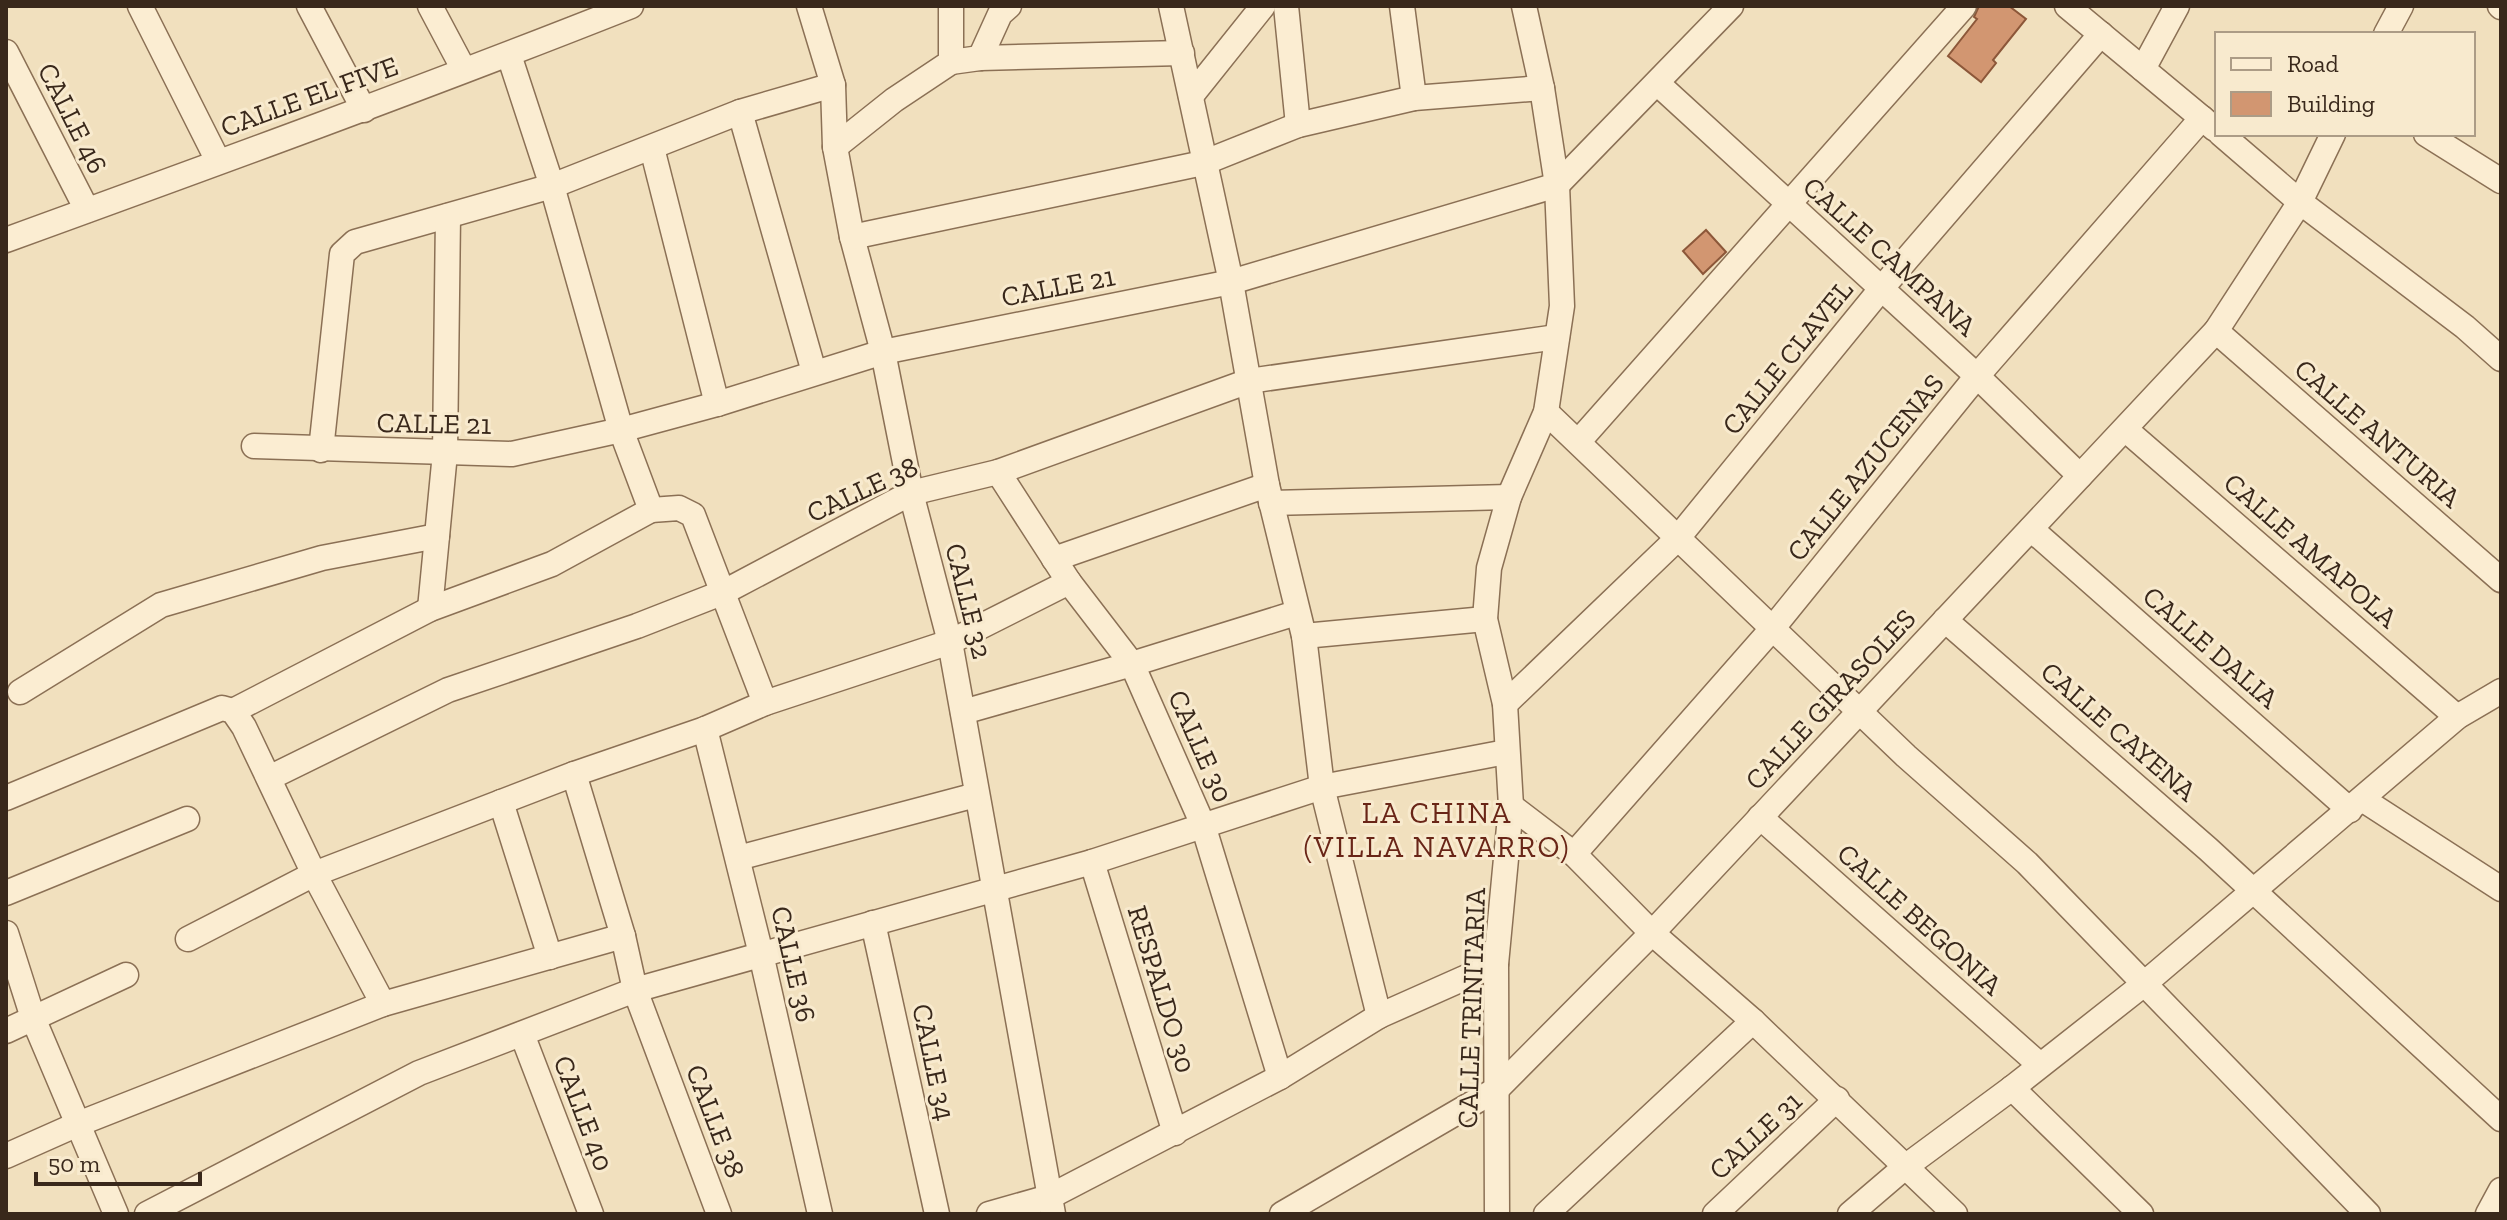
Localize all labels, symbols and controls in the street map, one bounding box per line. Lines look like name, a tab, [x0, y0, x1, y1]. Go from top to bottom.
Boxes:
legend	[2215, 32, 2475, 136]
street label: CALLE EL FIVE	[216, 49, 402, 144]
text: Road	[2287, 49, 2339, 78]
street label: CALLE 46	[31, 57, 114, 179]
text: Building	[2287, 89, 2375, 118]
street label: CALLE CAMPANA	[1796, 170, 1984, 343]
street label: CALLE 21	[999, 259, 1118, 314]
street label: CALLE CLAVEL	[1715, 273, 1860, 441]
street label: CALLE ANTURIA	[2288, 352, 2468, 515]
street label: CALLE AZUCENAS	[1780, 367, 1951, 567]
street label: CALLE 21	[376, 406, 492, 441]
street label: CALLE 38	[802, 449, 923, 529]
street label: CALLE AMAPOLA	[2217, 466, 2405, 635]
street label: CALLE 32	[938, 540, 999, 662]
street label: CALLE DALIA	[2136, 579, 2286, 716]
street label: CALLE GIRASOLES	[1738, 602, 1923, 797]
street label: CALLE CAYENA	[2034, 655, 2204, 809]
street label: CALLE 30	[1161, 685, 1240, 807]
district label: LA CHINA (VILLA NAVARRO)	[1304, 795, 1570, 865]
street label: CALLE BEGONIA	[1831, 837, 2009, 1003]
street label: CALLE TRINITARIA	[1451, 886, 1492, 1129]
street label: RESPALDO 30	[1120, 902, 1203, 1077]
street label: CALLE 36	[764, 903, 823, 1025]
street label: CALLE 34	[905, 1001, 962, 1123]
street label: CALLE 40	[546, 1051, 621, 1175]
street label: CALLE 38	[679, 1060, 752, 1182]
street label: CALLE 31	[1702, 1084, 1808, 1186]
scale bar	[36, 1136, 200, 1186]
text: 50 m	[48, 1149, 101, 1178]

